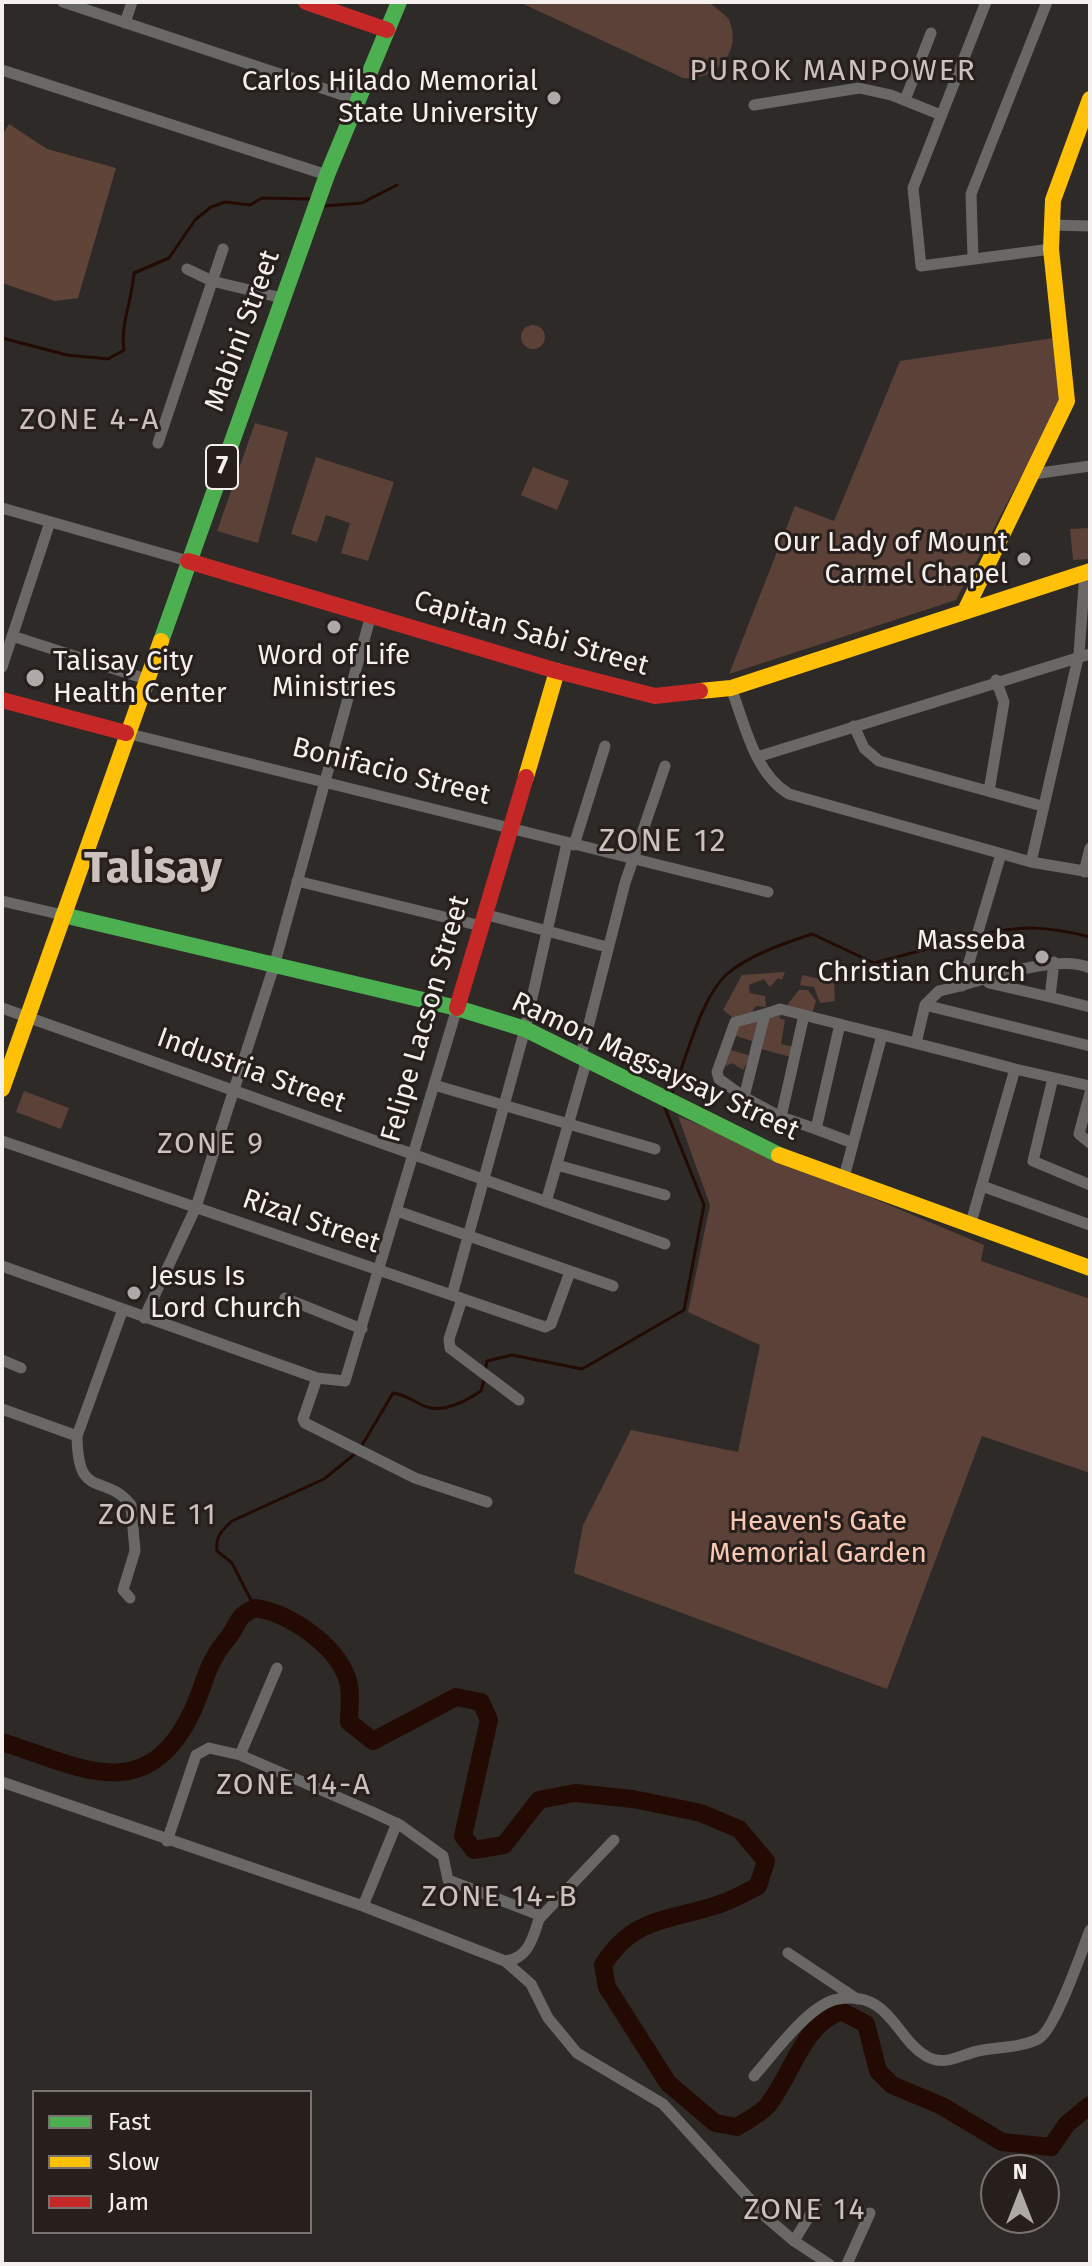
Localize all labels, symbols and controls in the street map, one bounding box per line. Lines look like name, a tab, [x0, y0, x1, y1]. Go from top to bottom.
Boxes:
district label: PUROK MANPOWER	[689, 54, 977, 90]
place label: Carlos Hilado Memorial State University	[242, 65, 538, 131]
marker: Carlos Hilado Memorial State University	[545, 89, 563, 107]
street label: Mabini Street	[198, 246, 288, 416]
district label: ZONE 4-A	[19, 403, 161, 439]
road number: 7	[206, 445, 238, 489]
place label: Our Lady of Mount Carmel Chapel	[773, 526, 1008, 592]
marker: Our Lady of Mount Carmel Chapel	[1015, 550, 1033, 568]
street label: Capitan Sabi Street	[410, 584, 652, 684]
marker: Word of Life Ministries	[325, 618, 343, 636]
place label: Word of Life Ministries	[258, 639, 410, 705]
place label: Talisay City Health Center	[53, 645, 227, 711]
marker: Talisay City Health Center	[24, 667, 46, 689]
street label: Bonifacio Street	[289, 731, 493, 813]
district label: ZONE 12	[598, 823, 728, 861]
district label: Talisay	[84, 844, 222, 896]
street label: Felipe Lacson Street	[375, 892, 477, 1146]
place label: Masseba Christian Church	[817, 924, 1026, 990]
marker: Masseba Christian Church	[1033, 948, 1051, 966]
street label: Ramon Magsaysay Street	[506, 986, 804, 1148]
street label: Industria Street	[152, 1021, 350, 1121]
district label: ZONE 9	[157, 1127, 265, 1163]
street label: Rizal Street	[238, 1183, 384, 1261]
place label: Jesus Is Lord Church	[150, 1260, 302, 1326]
marker: Jesus Is Lord Church	[125, 1284, 143, 1302]
district label: ZONE 11	[98, 1498, 218, 1534]
park label: Heaven's Gate Memorial Garden	[709, 1505, 927, 1571]
district label: ZONE 14-A	[216, 1768, 372, 1804]
district label: ZONE 14-B	[421, 1880, 579, 1916]
legend	[32, 2090, 312, 2234]
text: Fast	[108, 2108, 151, 2136]
text: Slow	[108, 2148, 159, 2176]
north arrow	[980, 2154, 1060, 2234]
text: N	[1013, 2158, 1027, 2185]
text: Jam	[108, 2188, 149, 2216]
district label: ZONE 14	[743, 2193, 867, 2229]

